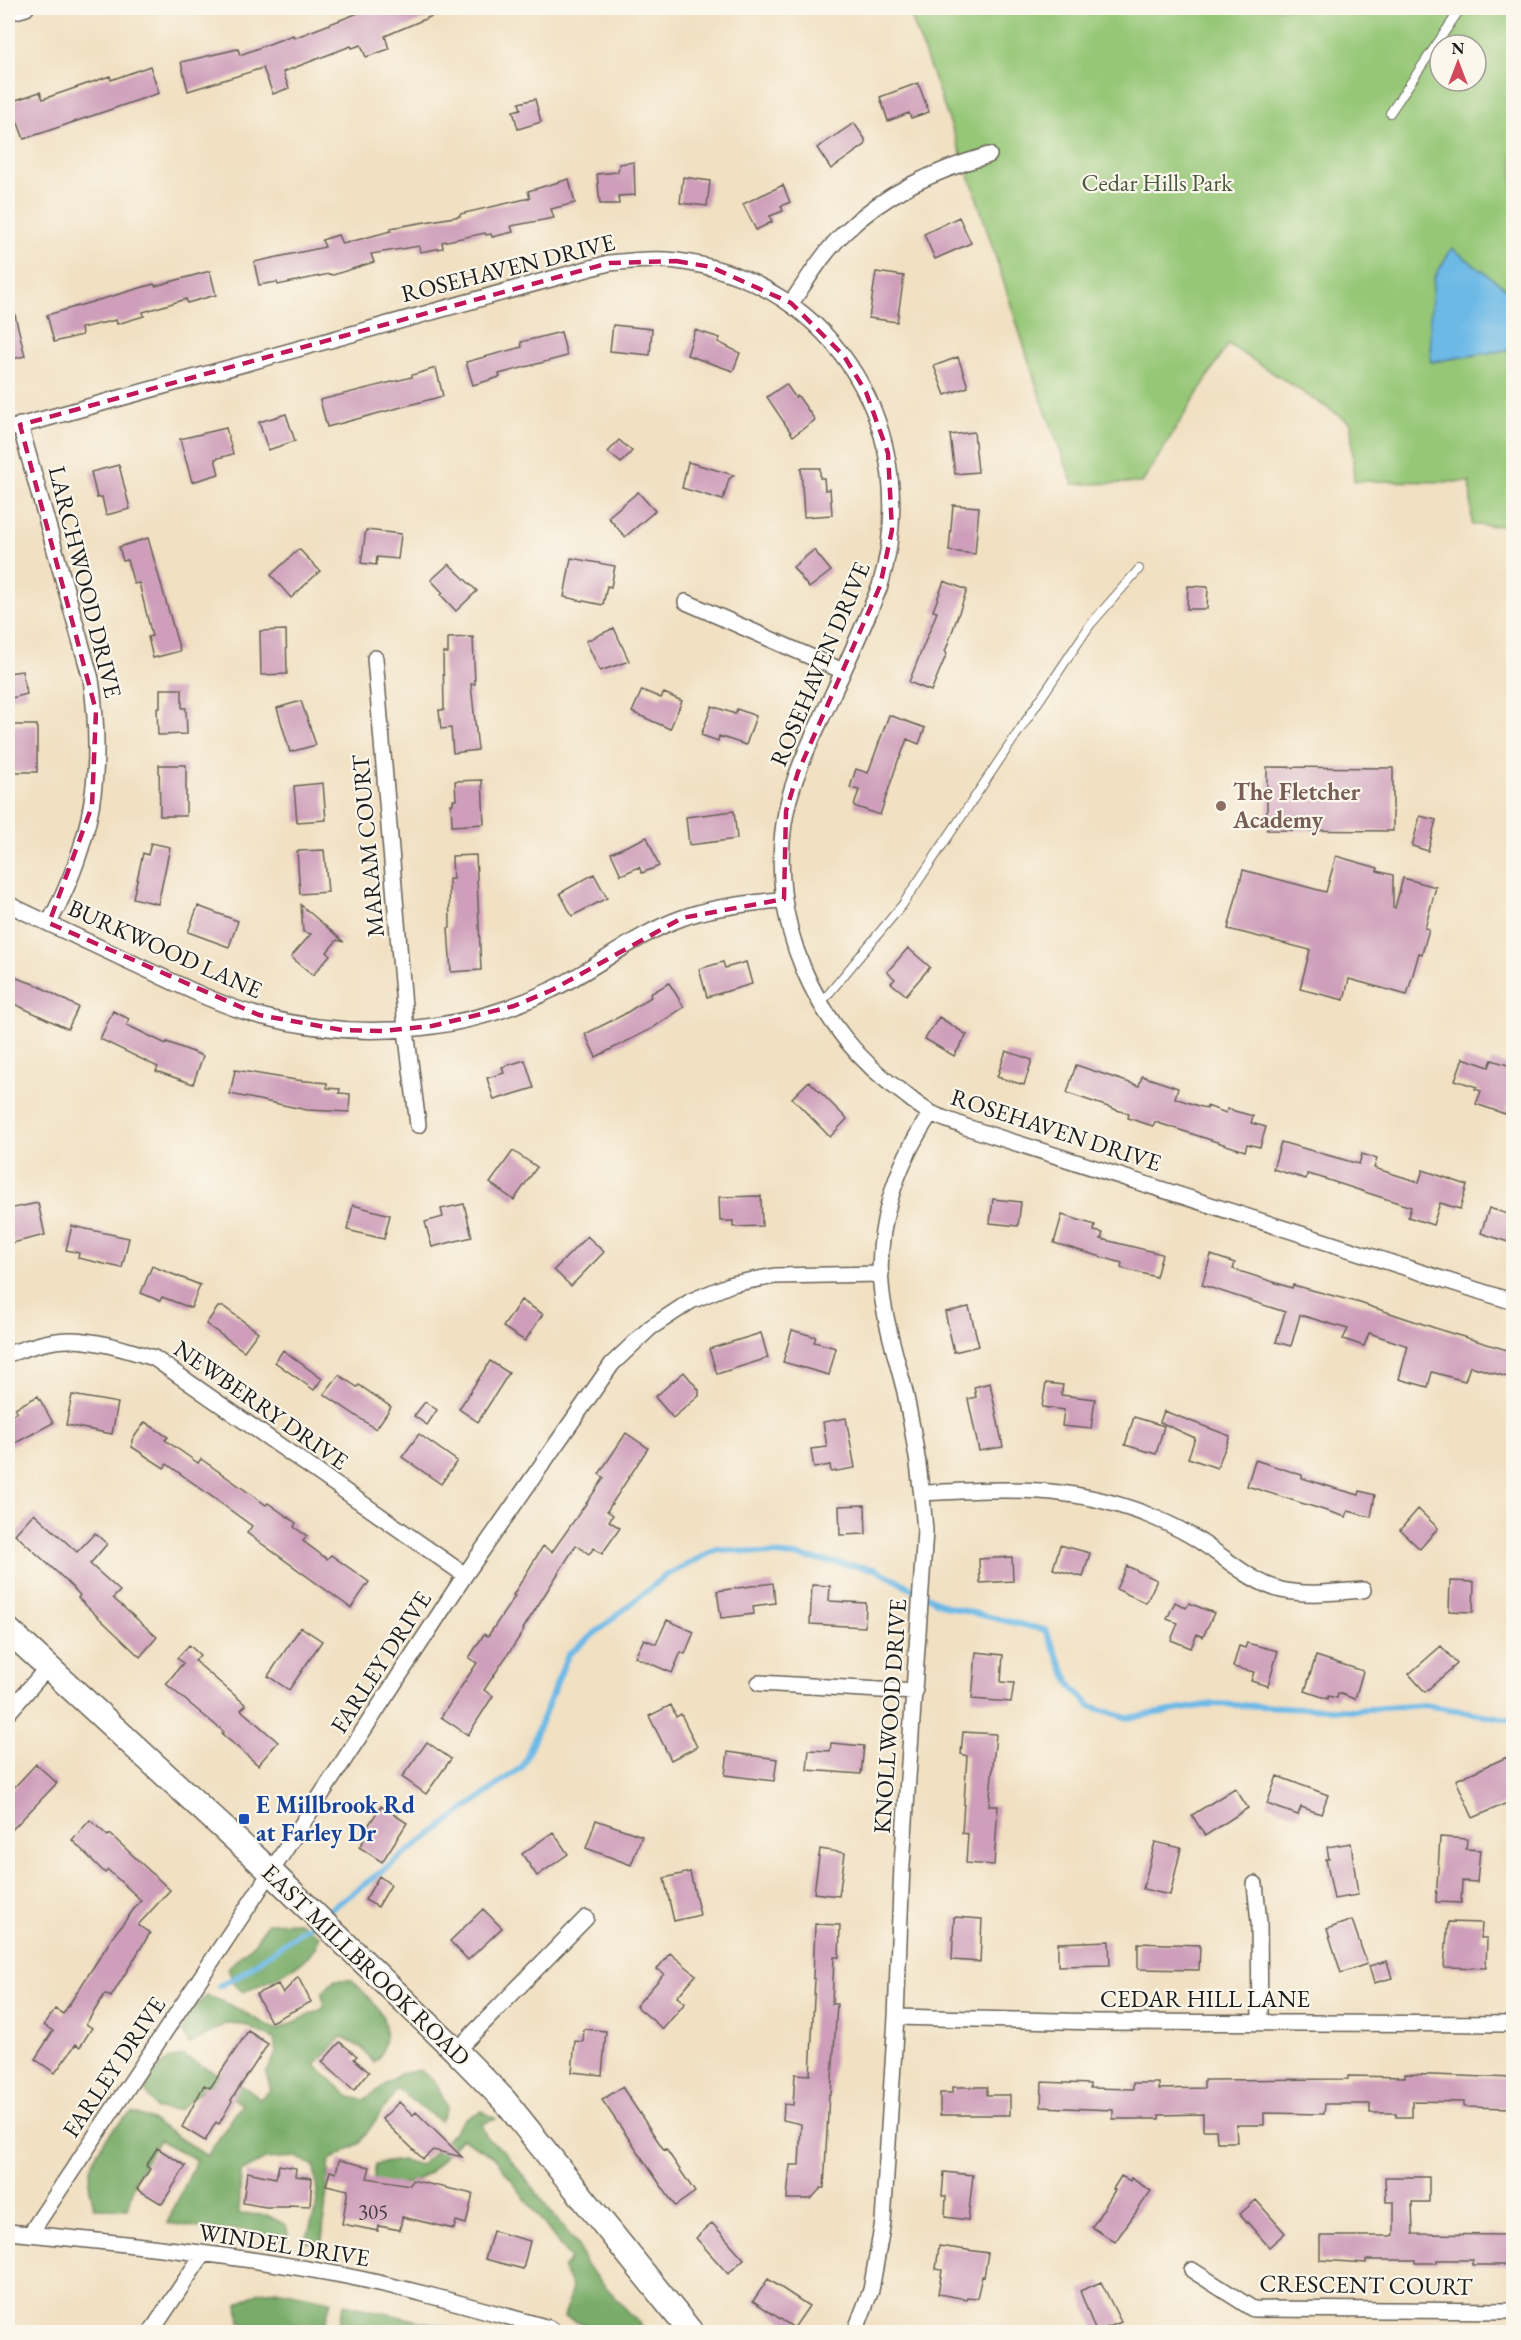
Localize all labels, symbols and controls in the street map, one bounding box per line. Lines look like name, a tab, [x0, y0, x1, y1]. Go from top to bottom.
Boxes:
north arrow	[1428, 33, 1488, 93]
text: N	[1452, 38, 1465, 59]
park label: Cedar Hills Park	[1082, 167, 1233, 198]
street label: ROSEHAVEN DRIVE	[398, 226, 618, 309]
street label: LARCHWOOD DRIVE	[42, 463, 129, 701]
street label: ROSEHAVEN DRIVE	[762, 557, 877, 771]
street label: MARAM COURT	[344, 753, 391, 939]
place label: The Fletcher Academy	[1232, 776, 1360, 836]
marker: The Fletcher Academy	[1214, 799, 1228, 813]
street label: BURKWOOD LANE	[63, 892, 267, 1005]
street label: ROSEHAVEN DRIVE	[947, 1081, 1165, 1178]
street label: NEWBERRY DRIVE	[168, 1333, 355, 1476]
street label: FARLEY DRIVE	[323, 1585, 438, 1739]
street label: KNOLLWOOD DRIVE	[866, 1597, 913, 1834]
place label: E Millbrook Rd at Farley Dr	[256, 1789, 416, 1849]
marker: E Millbrook Rd at Farley Dr	[237, 1812, 251, 1826]
street label: EAST MILLBROOK ROAD	[255, 1857, 477, 2072]
street label: CEDAR HILL LANE	[1100, 1983, 1310, 2014]
street label: FARLEY DRIVE	[55, 1990, 172, 2143]
house number: 305	[358, 2198, 388, 2225]
street label: WINDEL DRIVE	[196, 2216, 372, 2273]
street label: CRESCENT COURT	[1259, 2267, 1474, 2302]

